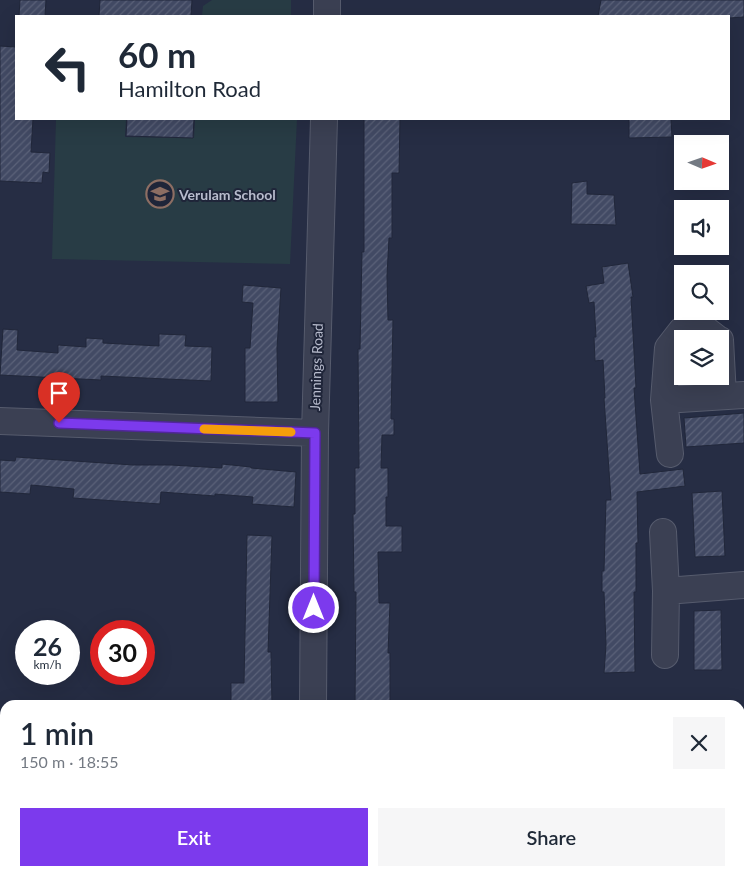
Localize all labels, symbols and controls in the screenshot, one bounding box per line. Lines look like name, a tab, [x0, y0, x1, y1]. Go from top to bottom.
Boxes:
text: 60 m	[118, 33, 196, 75]
icon: left	[35, 35, 100, 100]
text: Hamilton Road	[118, 75, 261, 102]
north arrow	[674, 135, 729, 190]
map controls	[674, 135, 729, 385]
school or university icon: Verulam School	[145, 179, 175, 209]
place label: Verulam School	[178, 186, 276, 203]
button: sound	[674, 200, 729, 255]
button: search	[674, 265, 729, 320]
street label: Jennings Road	[306, 323, 326, 411]
button: layers	[674, 330, 729, 385]
pin	[38, 372, 80, 423]
icon: arrive	[45, 379, 73, 407]
position arrow	[287, 581, 339, 633]
speed limit sign: 30	[90, 620, 155, 685]
text: 26	[33, 631, 62, 661]
text: km/h	[33, 657, 62, 672]
text: 1 min	[20, 715, 94, 751]
button: close	[673, 717, 725, 769]
text: 150 m · 18:55	[20, 752, 119, 771]
button: Exit	[20, 808, 368, 866]
button: Share	[378, 808, 725, 866]

